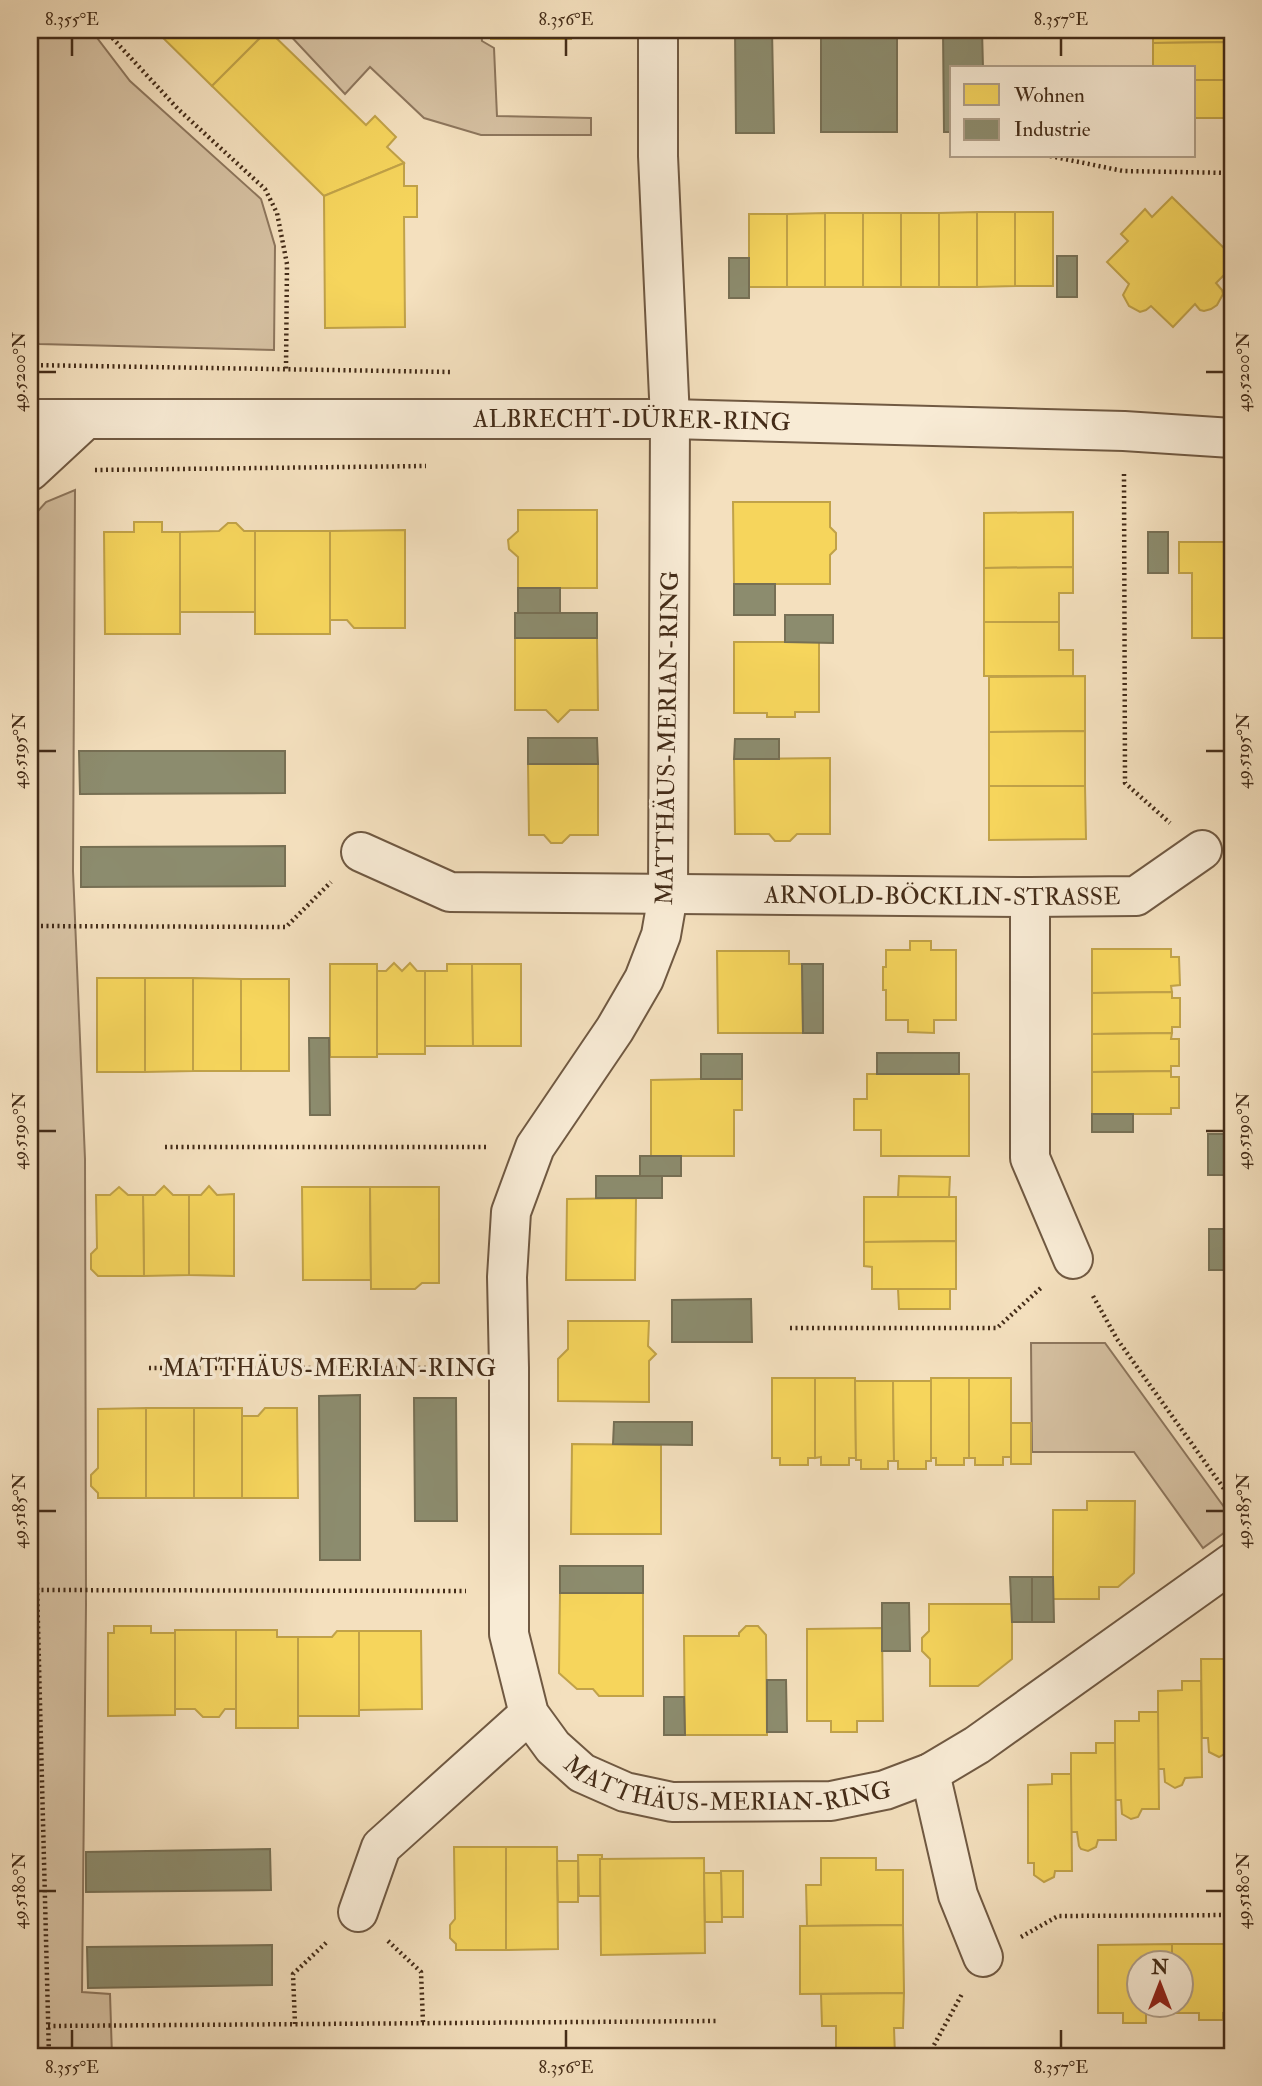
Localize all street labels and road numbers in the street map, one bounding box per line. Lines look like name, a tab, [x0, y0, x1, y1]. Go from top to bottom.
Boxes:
street label: ALBRECHT-DÜRER-RING	[472, 404, 791, 438]
street label: MATTHÄUS-MERIAN-RING	[649, 571, 686, 905]
street label: ARNOLD-BÖCKLIN-STRASSE	[763, 880, 1121, 913]
street label: MATTHÄUS-MERIAN-RING	[162, 1353, 496, 1384]
street label: MATTHÄUS-MERIAN-RING	[557, 1749, 894, 1818]

